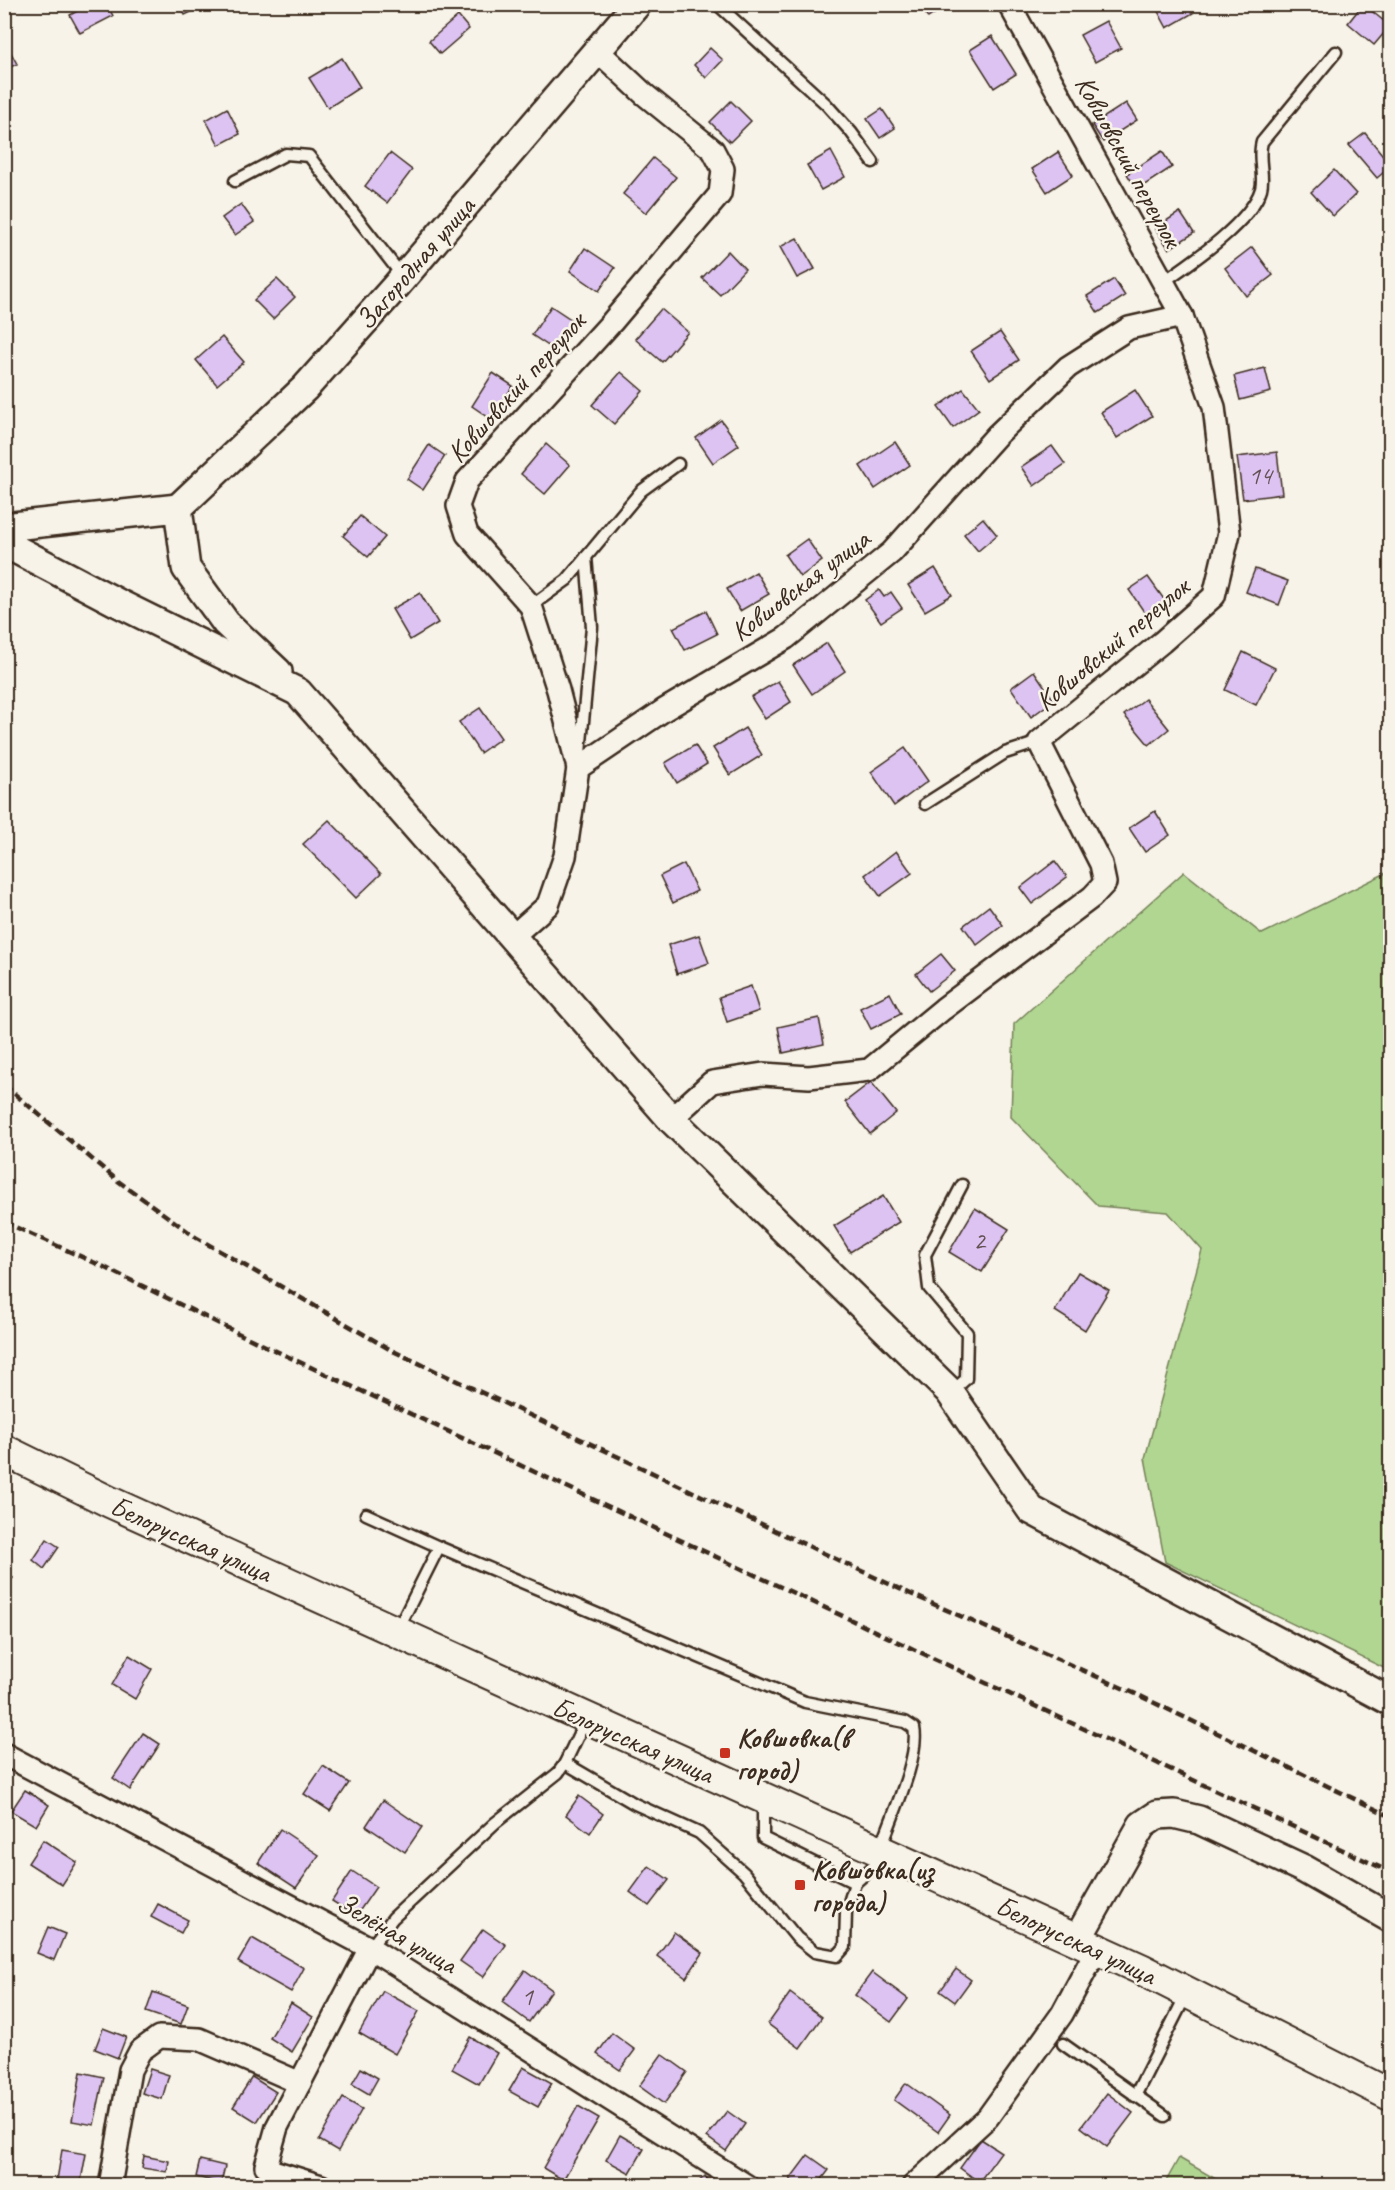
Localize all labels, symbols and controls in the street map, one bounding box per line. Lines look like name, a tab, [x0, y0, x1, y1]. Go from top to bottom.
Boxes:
street label: Ковшовский переулок	[1068, 69, 1192, 255]
street label: Загородная улица	[348, 188, 483, 337]
street label: Ковшовский переулок	[439, 303, 595, 470]
house number: 14	[1248, 459, 1274, 492]
street label: Ковшовская улица	[723, 520, 878, 649]
street label: Ковшовский переулок	[1028, 568, 1198, 719]
house number: 2	[973, 1224, 987, 1257]
street label: Белорусская улица	[105, 1488, 279, 1591]
street label: Белорусская улица	[547, 1689, 721, 1792]
place label: Ковшовка(в город)	[737, 1720, 856, 1787]
marker: Ковшовка(в город)	[718, 1746, 732, 1760]
place label: Ковшовка(из города)	[812, 1852, 936, 1919]
marker: Ковшовка(из города)	[793, 1878, 807, 1892]
street label: Зелёная улица	[331, 1885, 465, 1982]
street label: Белорусская улица	[990, 1888, 1163, 1993]
house number: 1	[521, 1980, 534, 2013]

